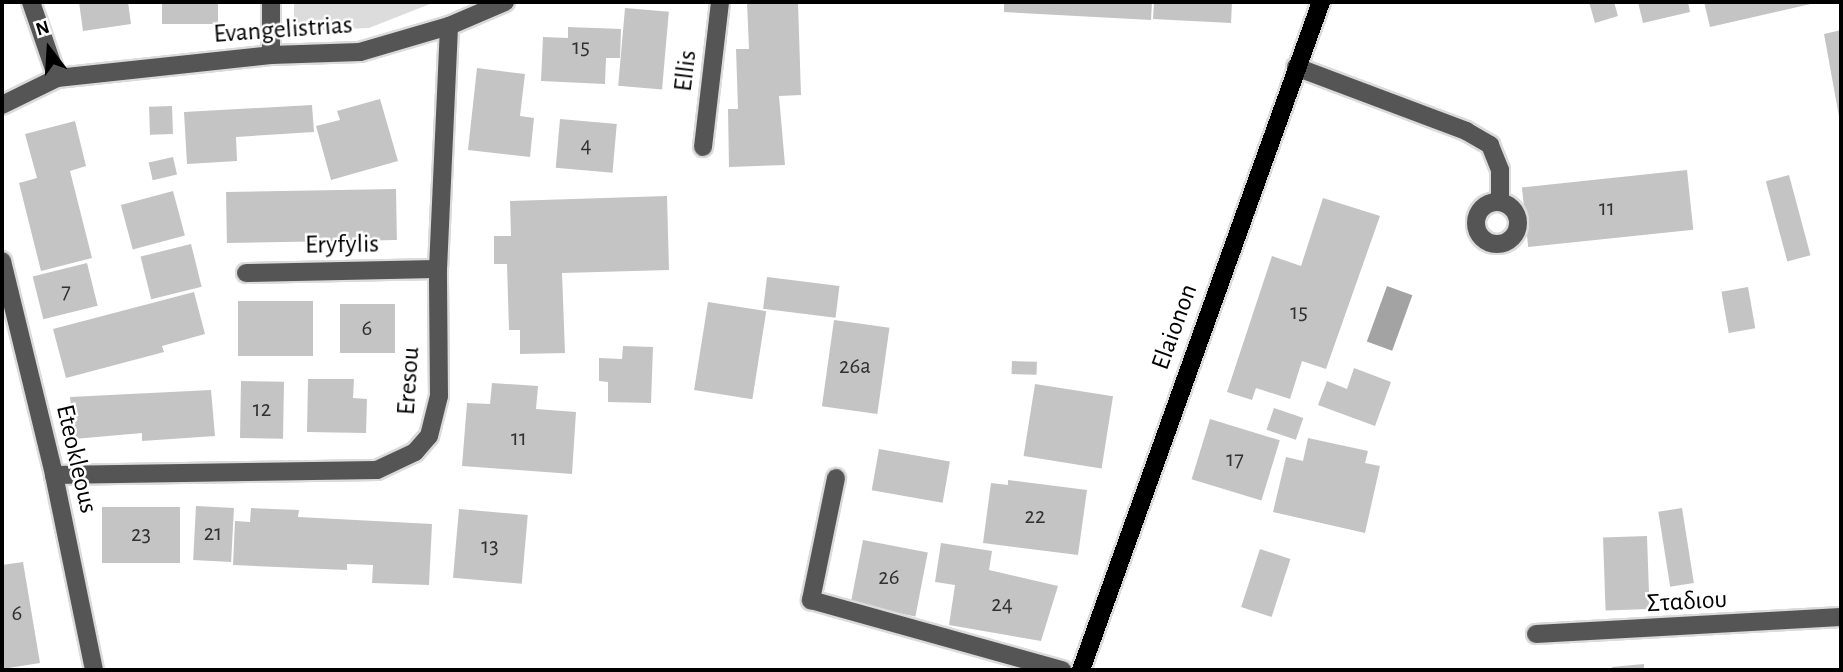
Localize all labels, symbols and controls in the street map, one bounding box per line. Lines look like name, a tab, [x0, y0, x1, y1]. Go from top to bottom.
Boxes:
street label: Evangelistrias	[213, 10, 353, 50]
north arrow	[14, 14, 84, 84]
text: N	[34, 17, 52, 39]
house number: 15	[572, 34, 590, 62]
street label: Ellis	[668, 49, 704, 93]
house number: 4	[580, 132, 592, 160]
house number: 11	[1599, 195, 1615, 223]
street label: Eryfylis	[305, 229, 379, 261]
house number: 7	[61, 278, 71, 306]
street label: Elaionon	[1145, 280, 1205, 374]
house number: 15	[1290, 299, 1308, 327]
house number: 6	[362, 315, 372, 343]
street label: Eresou	[391, 346, 427, 416]
house number: 26a	[839, 353, 871, 381]
house number: 12	[253, 396, 271, 424]
street label: Eteokleous	[48, 402, 104, 516]
house number: 11	[511, 425, 527, 453]
house number: 17	[1226, 446, 1244, 474]
house number: 22	[1025, 503, 1045, 531]
house number: 21	[204, 520, 222, 548]
house number: 23	[131, 521, 151, 549]
house number: 13	[481, 533, 499, 561]
house number: 26	[878, 564, 900, 592]
street label: Σταδιου	[1646, 584, 1728, 620]
house number: 24	[991, 591, 1013, 619]
house number: 6	[12, 600, 22, 628]

